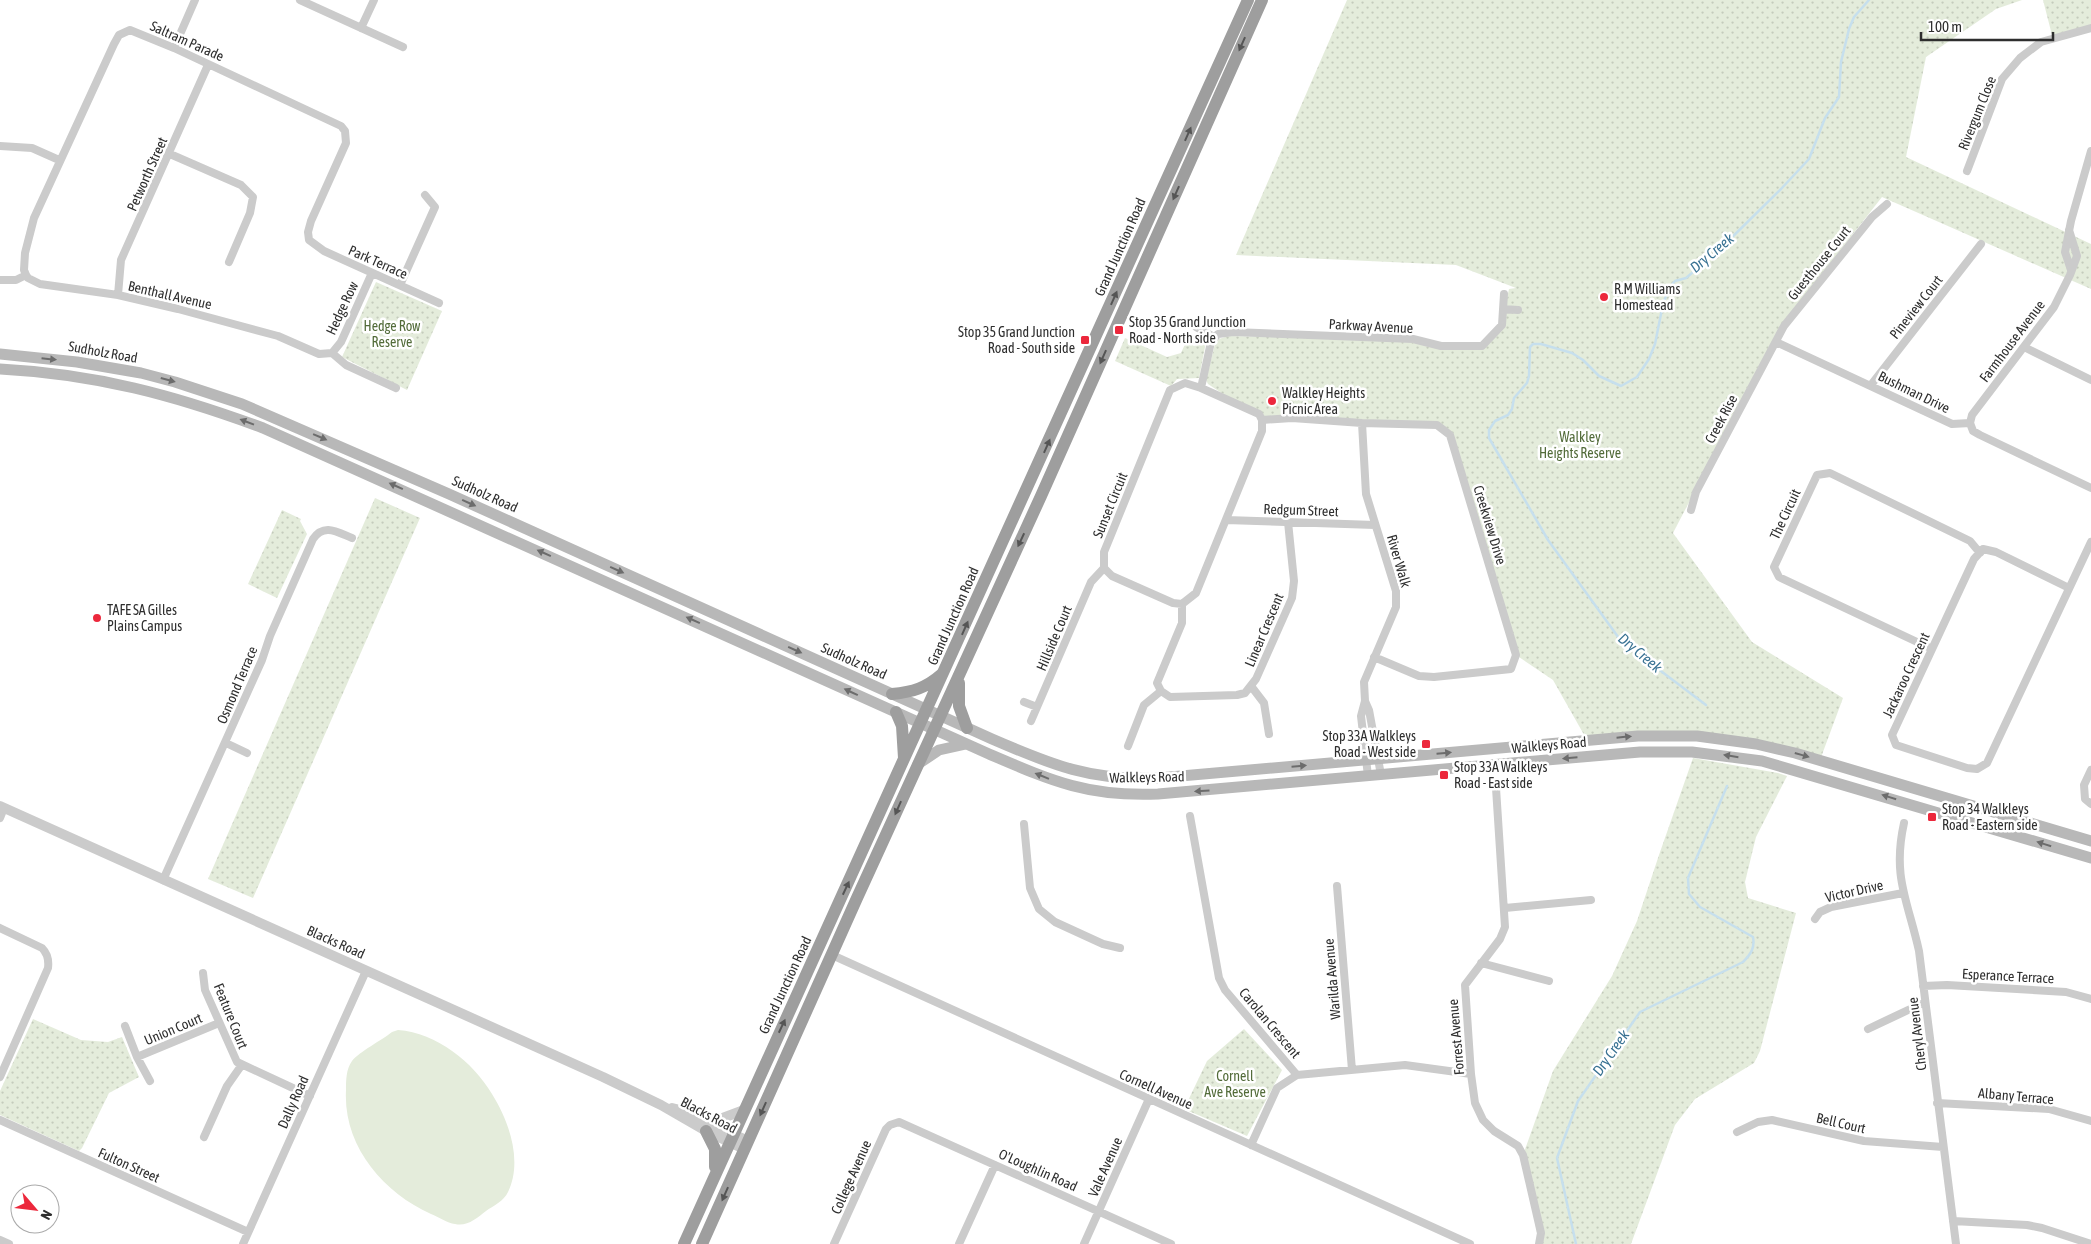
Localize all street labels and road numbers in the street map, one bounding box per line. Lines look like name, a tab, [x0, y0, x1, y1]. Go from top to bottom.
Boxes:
street label: Saltram Parade	[148, 18, 226, 64]
street label: Rivergum Close	[1955, 74, 1999, 152]
street label: Petworth Street	[124, 134, 170, 214]
street label: Grand Junction Road	[1091, 196, 1149, 298]
street label: Guesthouse Court	[1784, 223, 1854, 303]
street label: Park Terrace	[346, 242, 410, 282]
street label: Pineview Court	[1886, 272, 1946, 342]
street label: Benthall Avenue	[127, 278, 213, 312]
street label: Hedge Row	[323, 278, 362, 337]
street label: Farmhouse Avenue	[1976, 297, 2048, 385]
street label: Parkway Avenue	[1328, 316, 1414, 336]
street label: Sudholz Road	[67, 338, 139, 366]
street label: Bushman Drive	[1876, 368, 1952, 416]
street label: Creek Rise	[1702, 392, 1740, 446]
street label: Sunset Circuit	[1090, 470, 1130, 540]
street label: Sudholz Road	[450, 472, 520, 516]
street label: Creekview Drive	[1470, 484, 1510, 566]
street label: The Circuit	[1766, 486, 1804, 542]
street label: Redgum Street	[1263, 501, 1339, 519]
street label: River Walk	[1384, 533, 1414, 589]
street label: Grand Junction Road	[924, 565, 982, 667]
street label: Linear Crescent	[1241, 591, 1287, 669]
street label: Hillside Court	[1033, 603, 1075, 673]
street label: Jackaroo Crescent	[1879, 630, 1933, 720]
street label: Sudholz Road	[819, 639, 889, 683]
street label: Osmond Terrace	[213, 644, 261, 726]
street label: Walkleys Road	[1511, 734, 1587, 756]
street label: Walkleys Road	[1109, 768, 1185, 786]
street label: Victor Drive	[1823, 877, 1885, 905]
street label: Blacks Road	[305, 922, 367, 962]
street label: Grand Junction Road	[755, 934, 815, 1036]
street label: Warilda Avenue	[1321, 938, 1343, 1020]
street label: Esperance Terrace	[1962, 966, 2054, 986]
street label: Feature Court	[211, 981, 251, 1051]
street label: Carolan Crescent	[1236, 985, 1304, 1061]
street label: Cheryl Avenue	[1905, 996, 1929, 1072]
street label: Forrest Avenue	[1445, 998, 1467, 1076]
street label: Union Court	[142, 1010, 204, 1048]
street label: Cornell Avenue	[1117, 1066, 1195, 1112]
street label: Dally Road	[274, 1073, 312, 1131]
street label: Albany Terrace	[1978, 1085, 2054, 1107]
street label: Blacks Road	[678, 1093, 740, 1137]
street label: Bell Court	[1815, 1110, 1867, 1136]
street label: Vale Avenue	[1085, 1135, 1125, 1199]
street label: College Avenue	[828, 1138, 874, 1216]
street label: Fulton Street	[96, 1144, 162, 1186]
street label: O'Loughlin Road	[996, 1146, 1080, 1194]

